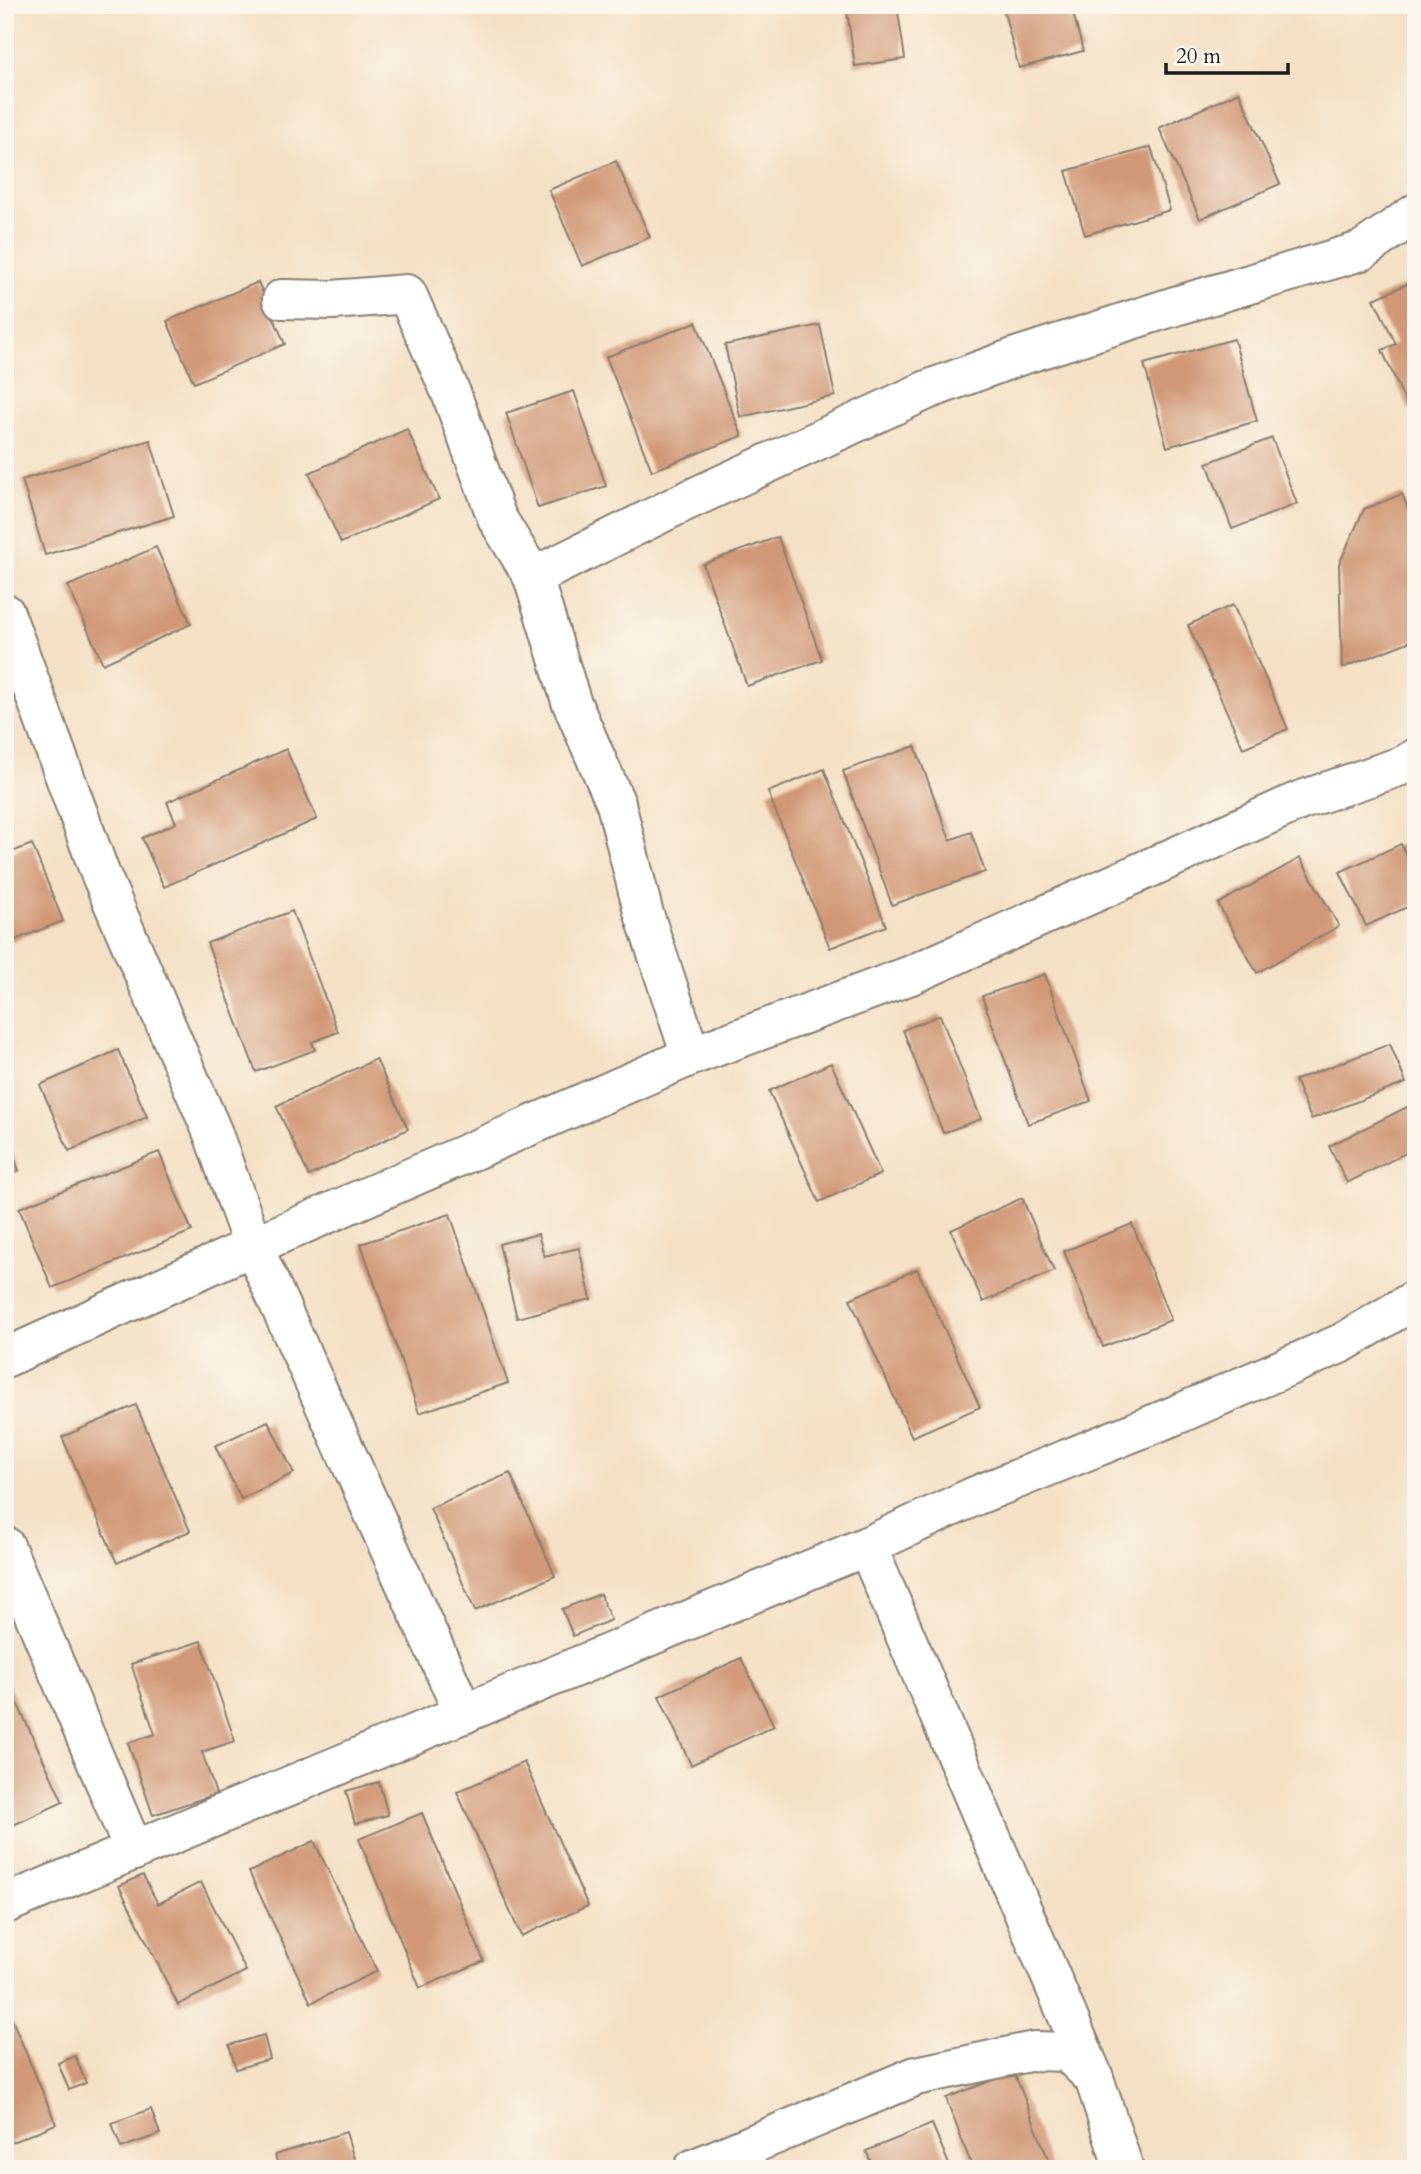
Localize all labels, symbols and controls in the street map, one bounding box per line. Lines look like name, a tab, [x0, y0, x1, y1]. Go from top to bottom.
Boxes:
scale bar	[1166, 32, 1288, 76]
text: 20 m	[1176, 42, 1221, 71]

